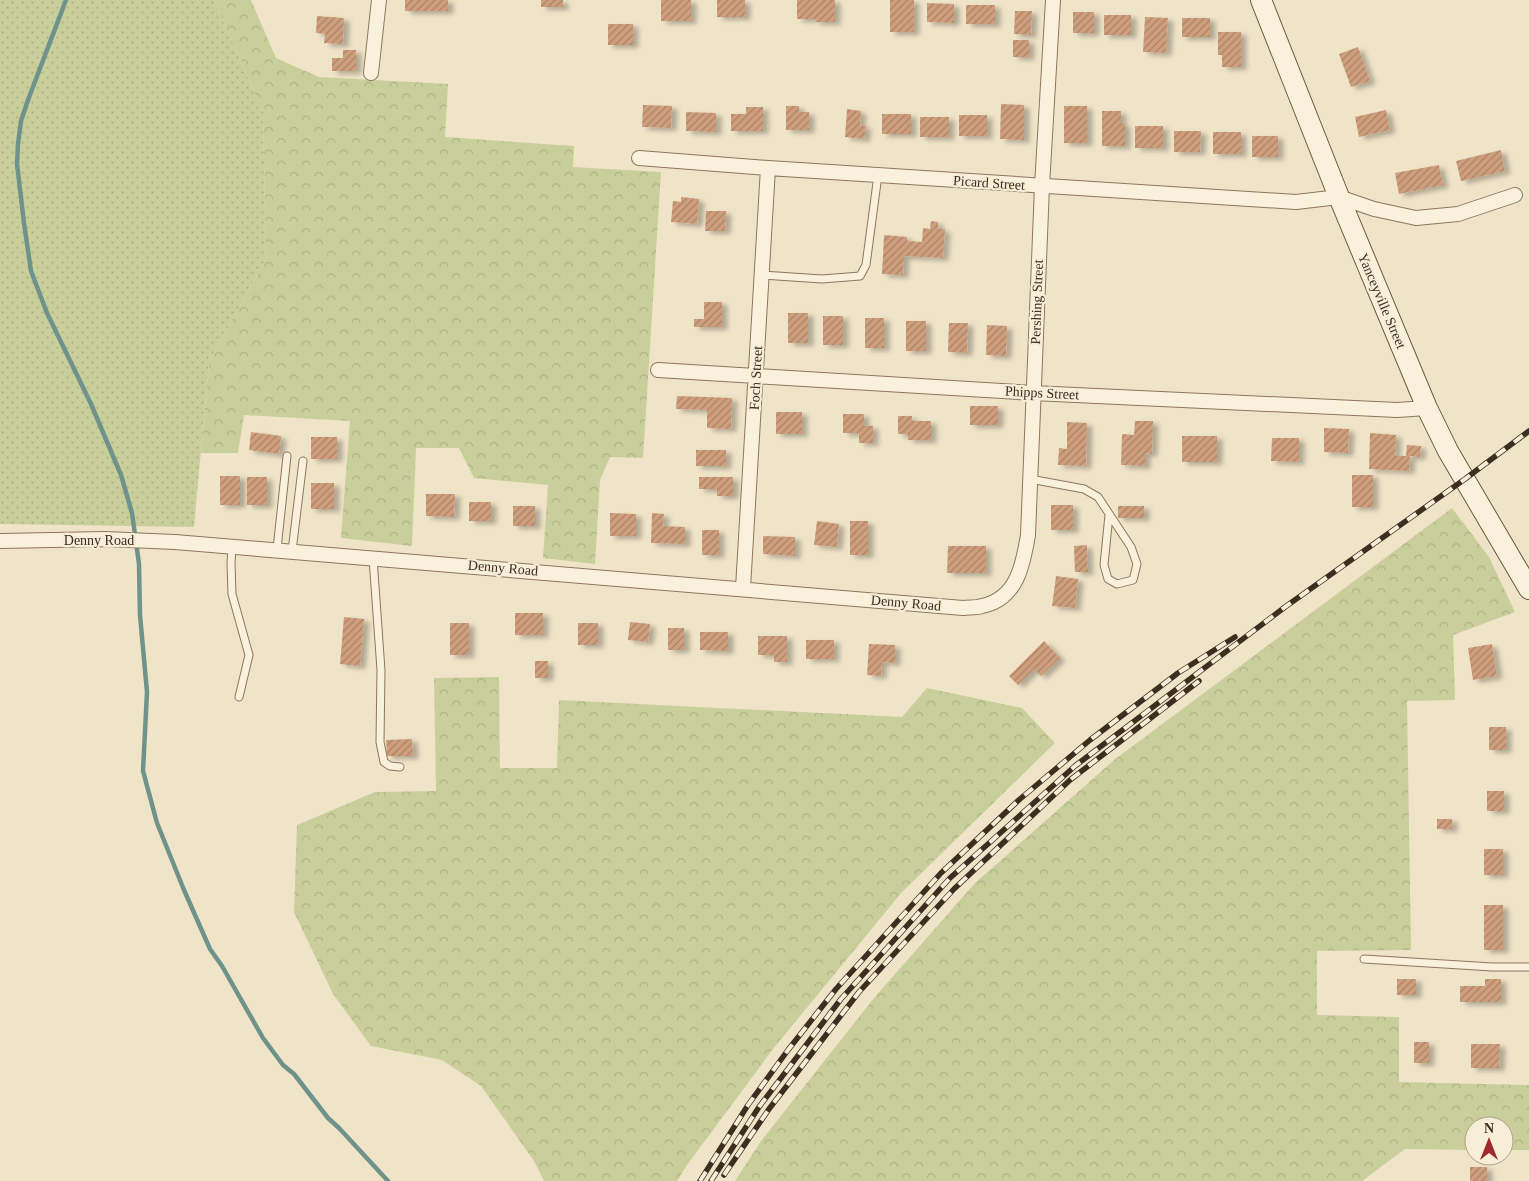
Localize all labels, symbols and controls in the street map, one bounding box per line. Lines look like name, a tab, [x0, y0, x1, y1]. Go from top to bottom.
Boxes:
street label: Picard Street	[953, 173, 1026, 193]
street label: Yanceyville Street	[1355, 251, 1409, 351]
street label: Pershing Street	[1028, 259, 1046, 345]
street label: Foch Street	[747, 345, 765, 410]
street label: Phipps Street	[1005, 384, 1080, 402]
street label: Denny Road	[64, 533, 134, 548]
street label: Denny Road	[467, 557, 539, 579]
street label: Denny Road	[870, 592, 942, 614]
north arrow	[1464, 1116, 1514, 1166]
text: N	[1484, 1121, 1494, 1136]

